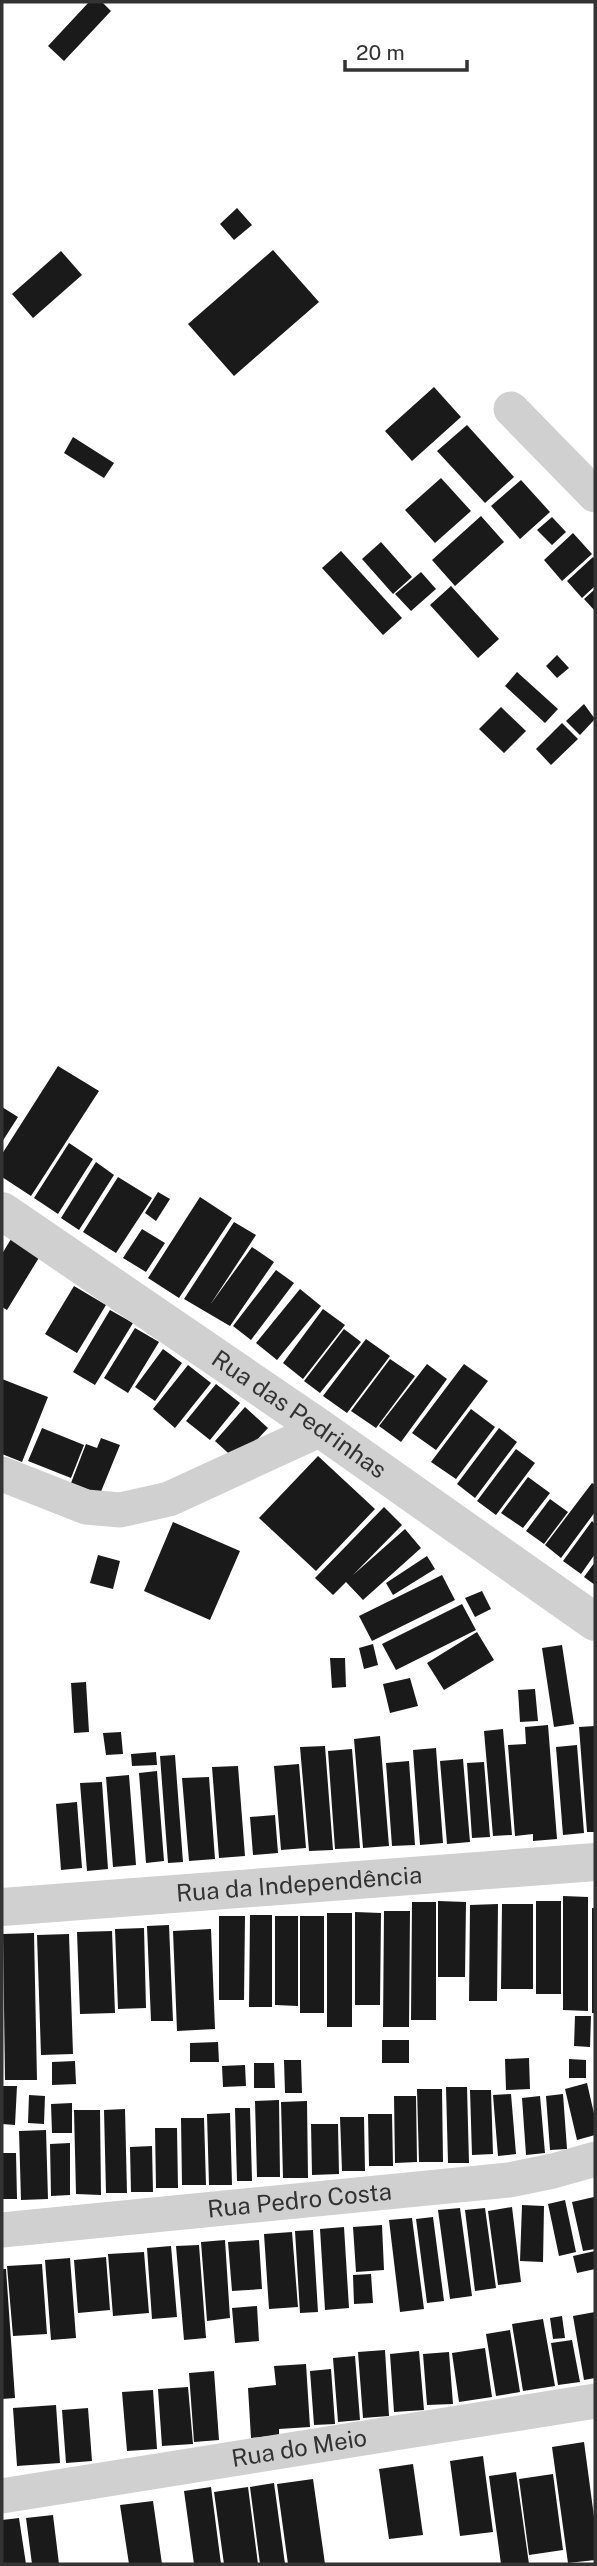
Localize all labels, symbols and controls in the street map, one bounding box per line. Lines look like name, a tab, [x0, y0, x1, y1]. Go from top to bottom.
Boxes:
scale bar	[345, 28, 468, 72]
text: 20 m	[356, 40, 405, 65]
street label: Rua das Pedrinhas	[207, 1344, 392, 1484]
street label: Rua da Independência	[175, 1860, 423, 1907]
street label: Rua Pedro Costa	[206, 2177, 393, 2223]
street label: Rua do Meio	[229, 2423, 369, 2472]

